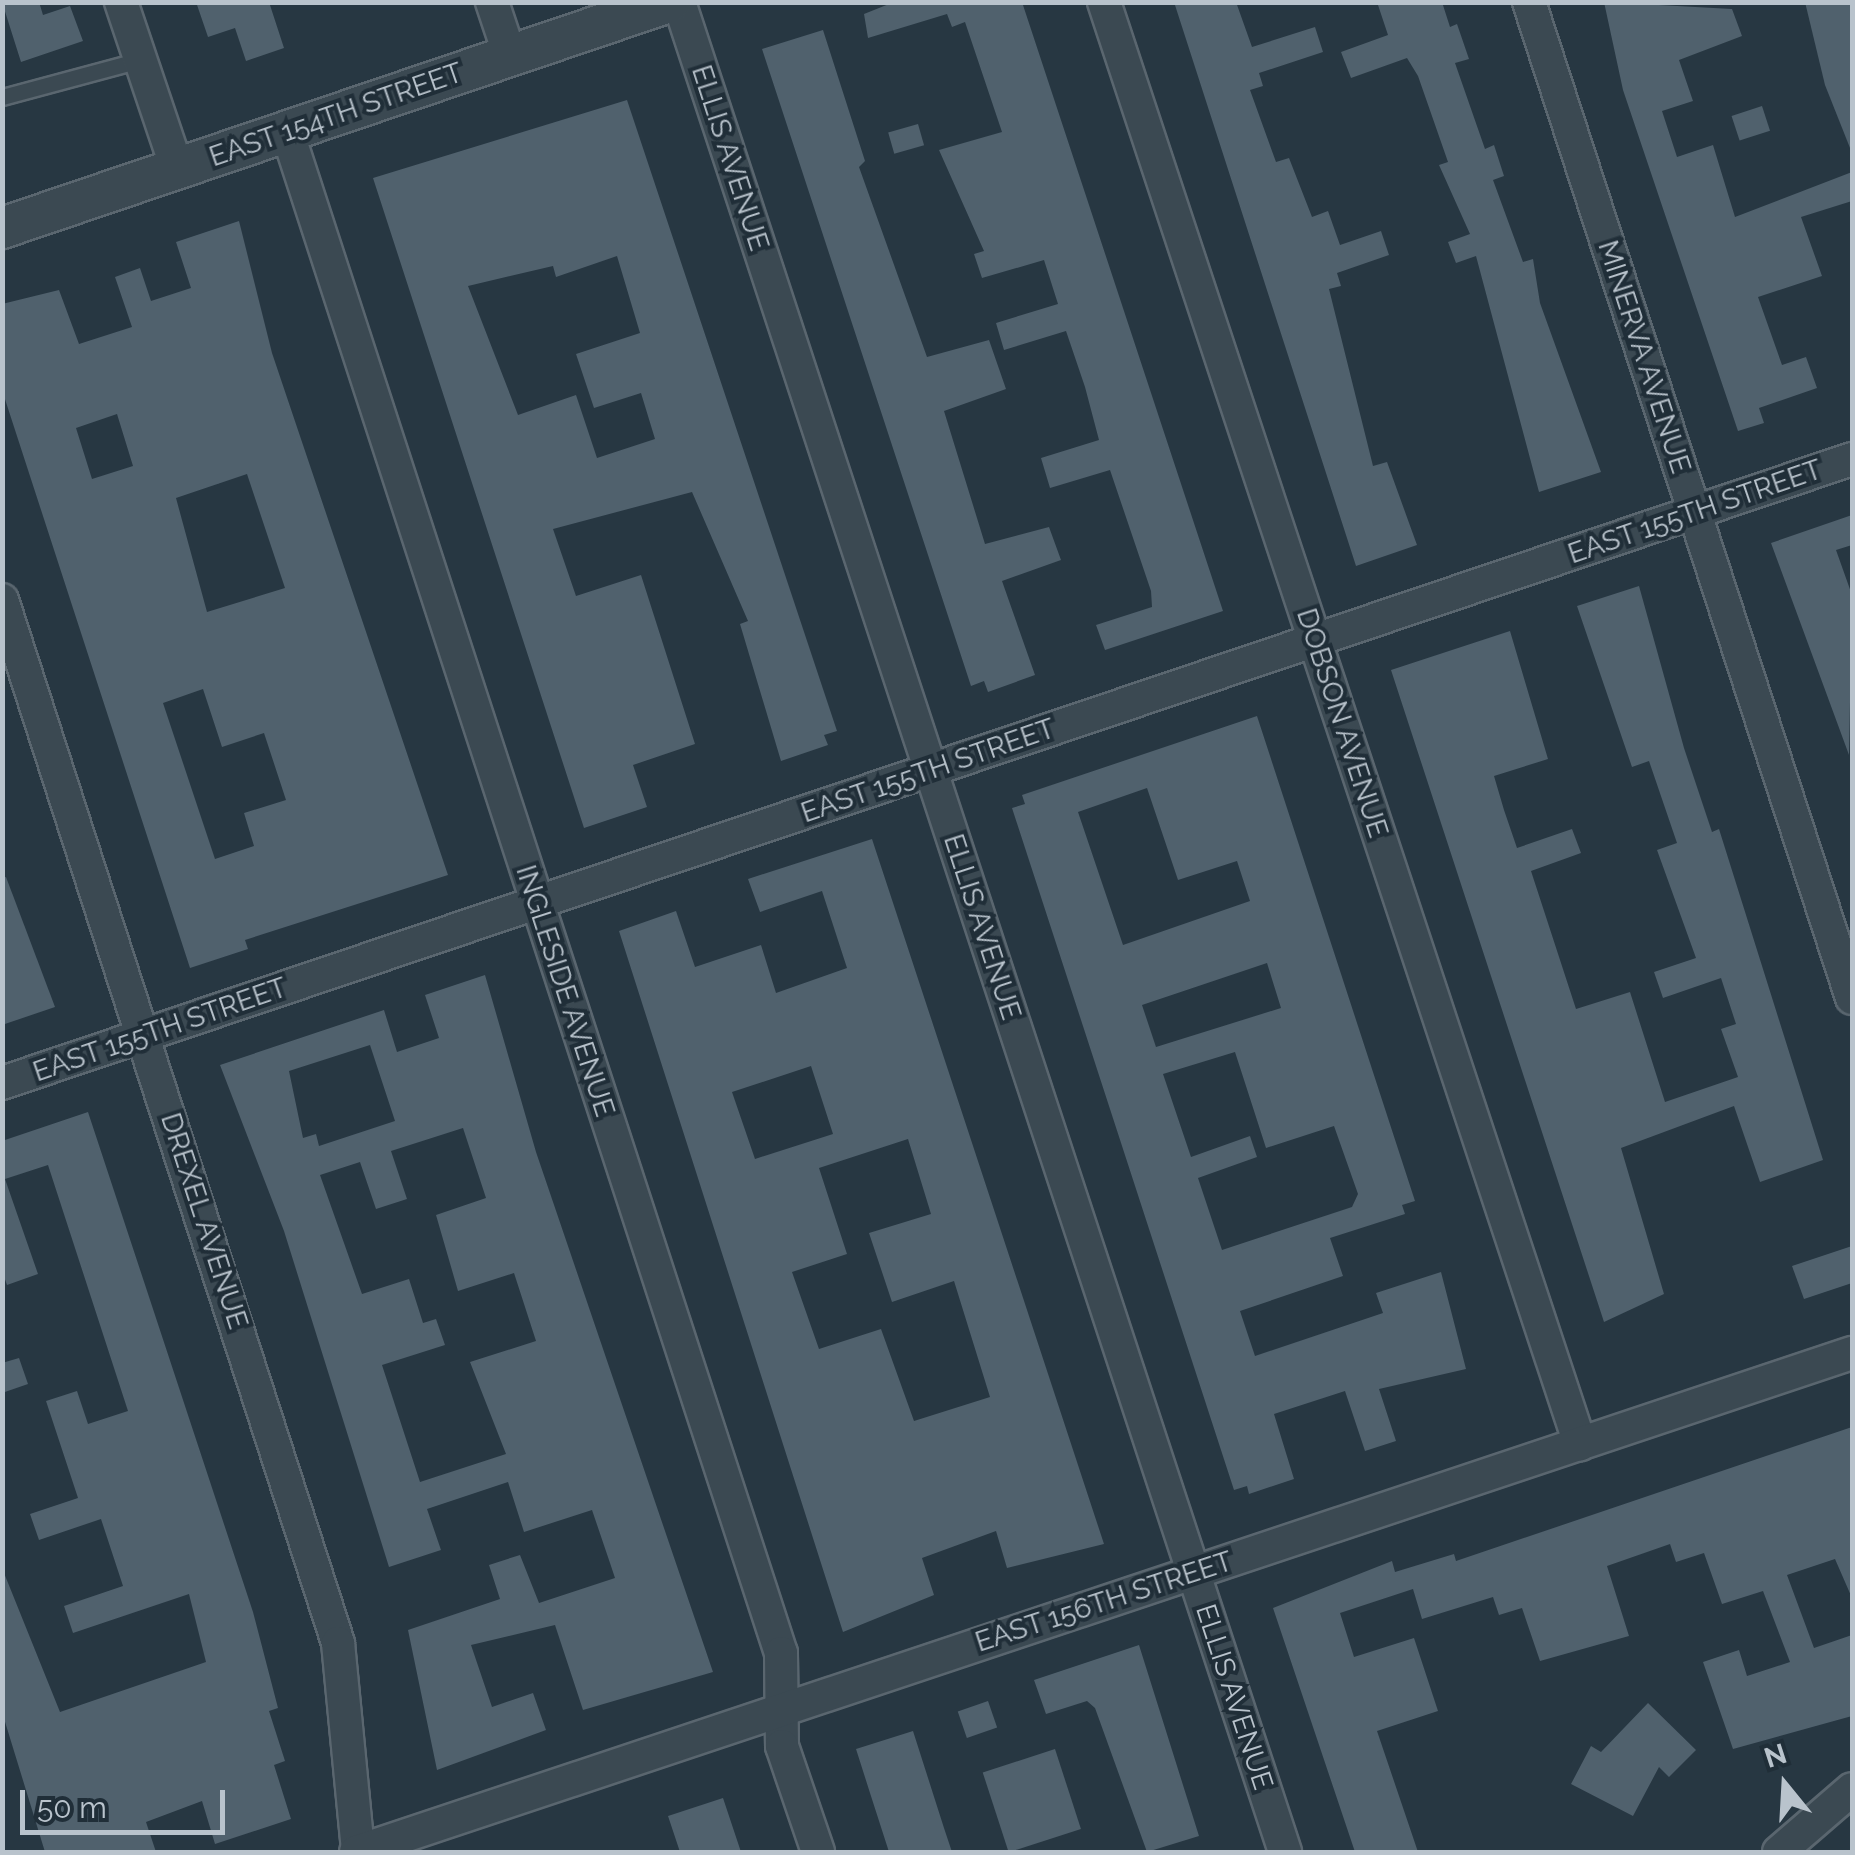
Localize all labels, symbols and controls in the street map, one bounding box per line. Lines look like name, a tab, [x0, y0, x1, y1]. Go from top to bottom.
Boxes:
street label: EAST 154TH STREET	[205, 56, 467, 174]
street label: ELLIS AVENUE	[684, 61, 776, 255]
street label: MINERVA AVENUE	[1590, 236, 1698, 478]
street label: EAST 155TH STREET	[1563, 453, 1827, 571]
street label: DOBSON AVENUE	[1289, 604, 1395, 842]
street label: EAST 155TH STREET	[796, 712, 1060, 830]
street label: ELLIS AVENUE	[936, 830, 1028, 1024]
street label: INGLESIDE AVENUE	[508, 861, 622, 1121]
street label: EAST 155TH STREET	[28, 971, 292, 1089]
street label: DREXEL AVENUE	[153, 1108, 255, 1334]
street label: EAST 156TH STREET	[971, 1544, 1237, 1660]
street label: ELLIS AVENUE	[1188, 1600, 1280, 1794]
north arrow	[1735, 1735, 1835, 1835]
text: N	[1760, 1737, 1791, 1775]
scale bar	[25, 1770, 230, 1832]
text: 50 m	[37, 1790, 107, 1825]

